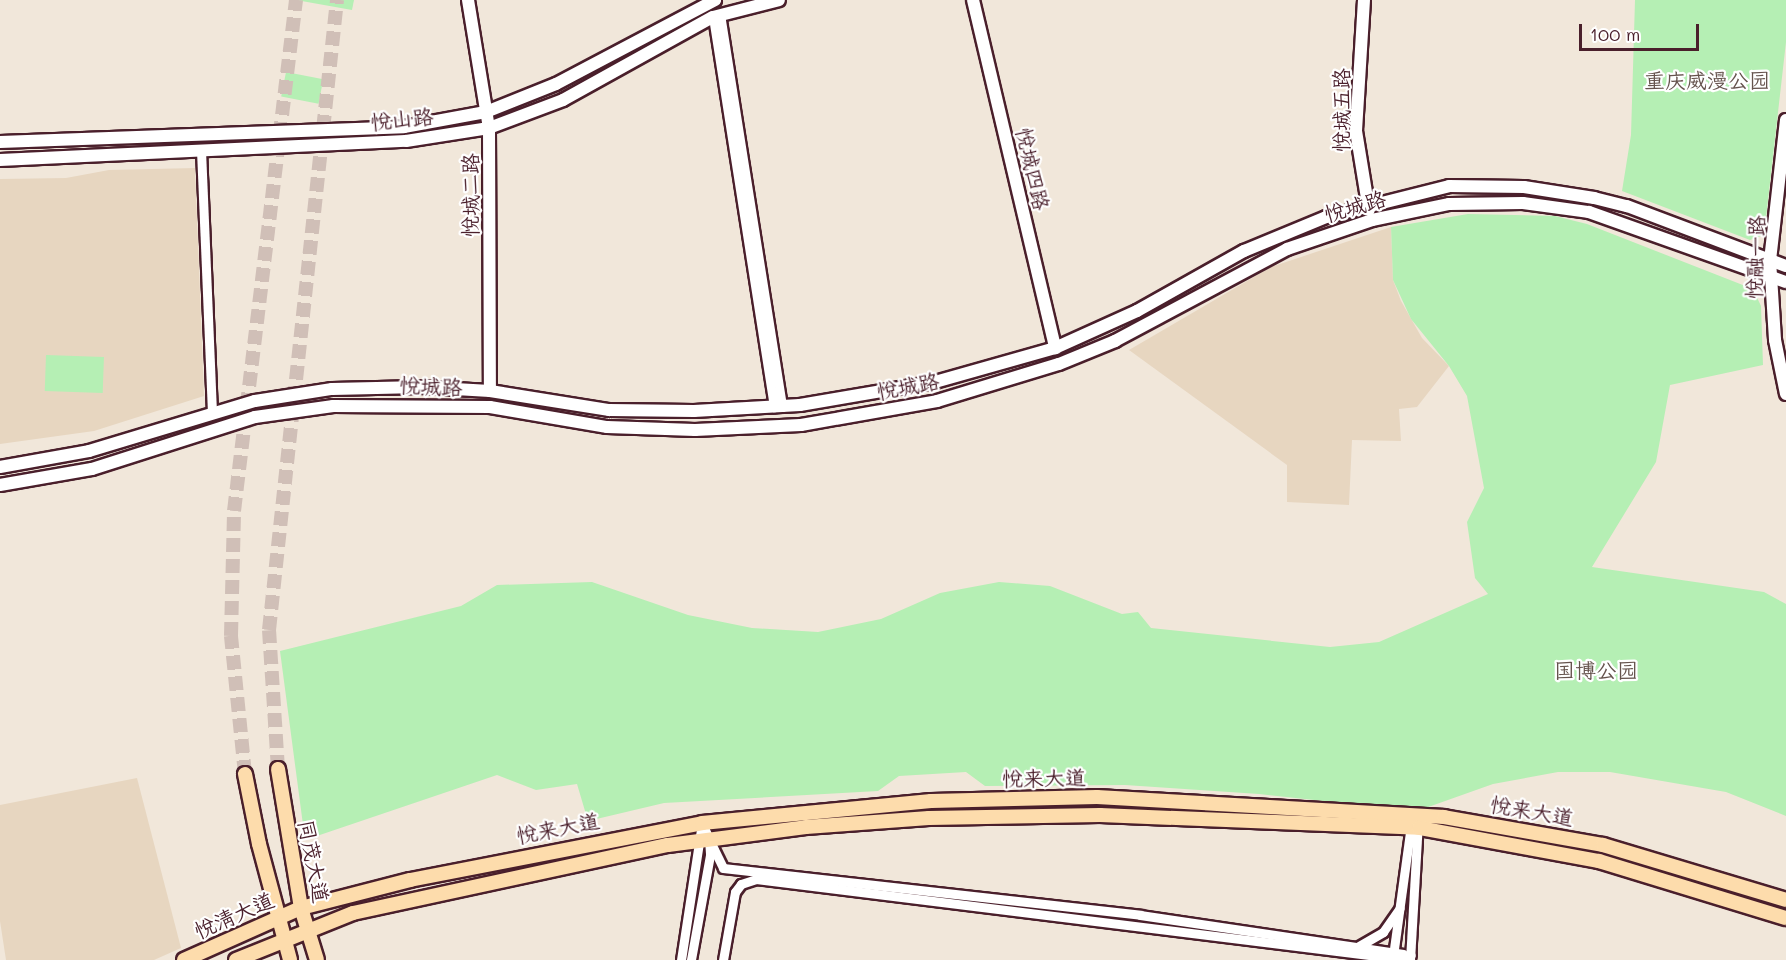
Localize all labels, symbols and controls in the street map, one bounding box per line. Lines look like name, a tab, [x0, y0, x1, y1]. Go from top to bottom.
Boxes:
scale bar	[1582, 12, 1702, 50]
text: 100 m	[1590, 22, 1640, 46]
park label: 重庆威漫公园	[1644, 67, 1770, 93]
street label: 悦城五路	[1328, 68, 1354, 152]
street label: 悦山路	[369, 103, 435, 135]
street label: 悦城四路	[1011, 125, 1055, 213]
street label: 悦城二路	[457, 153, 483, 237]
street label: 悦城路	[1321, 185, 1389, 227]
street label: 悦融一路	[1741, 215, 1769, 299]
street label: 悦城路	[875, 368, 941, 404]
street label: 悦城路	[399, 372, 463, 400]
park label: 国博公园	[1554, 657, 1638, 683]
street label: 悦来大道	[1002, 765, 1086, 791]
street label: 悦来大道	[1488, 791, 1576, 831]
street label: 悦来大道	[514, 808, 602, 848]
street label: 同茂大道	[294, 817, 334, 905]
street label: 悦清大道	[191, 886, 277, 944]

